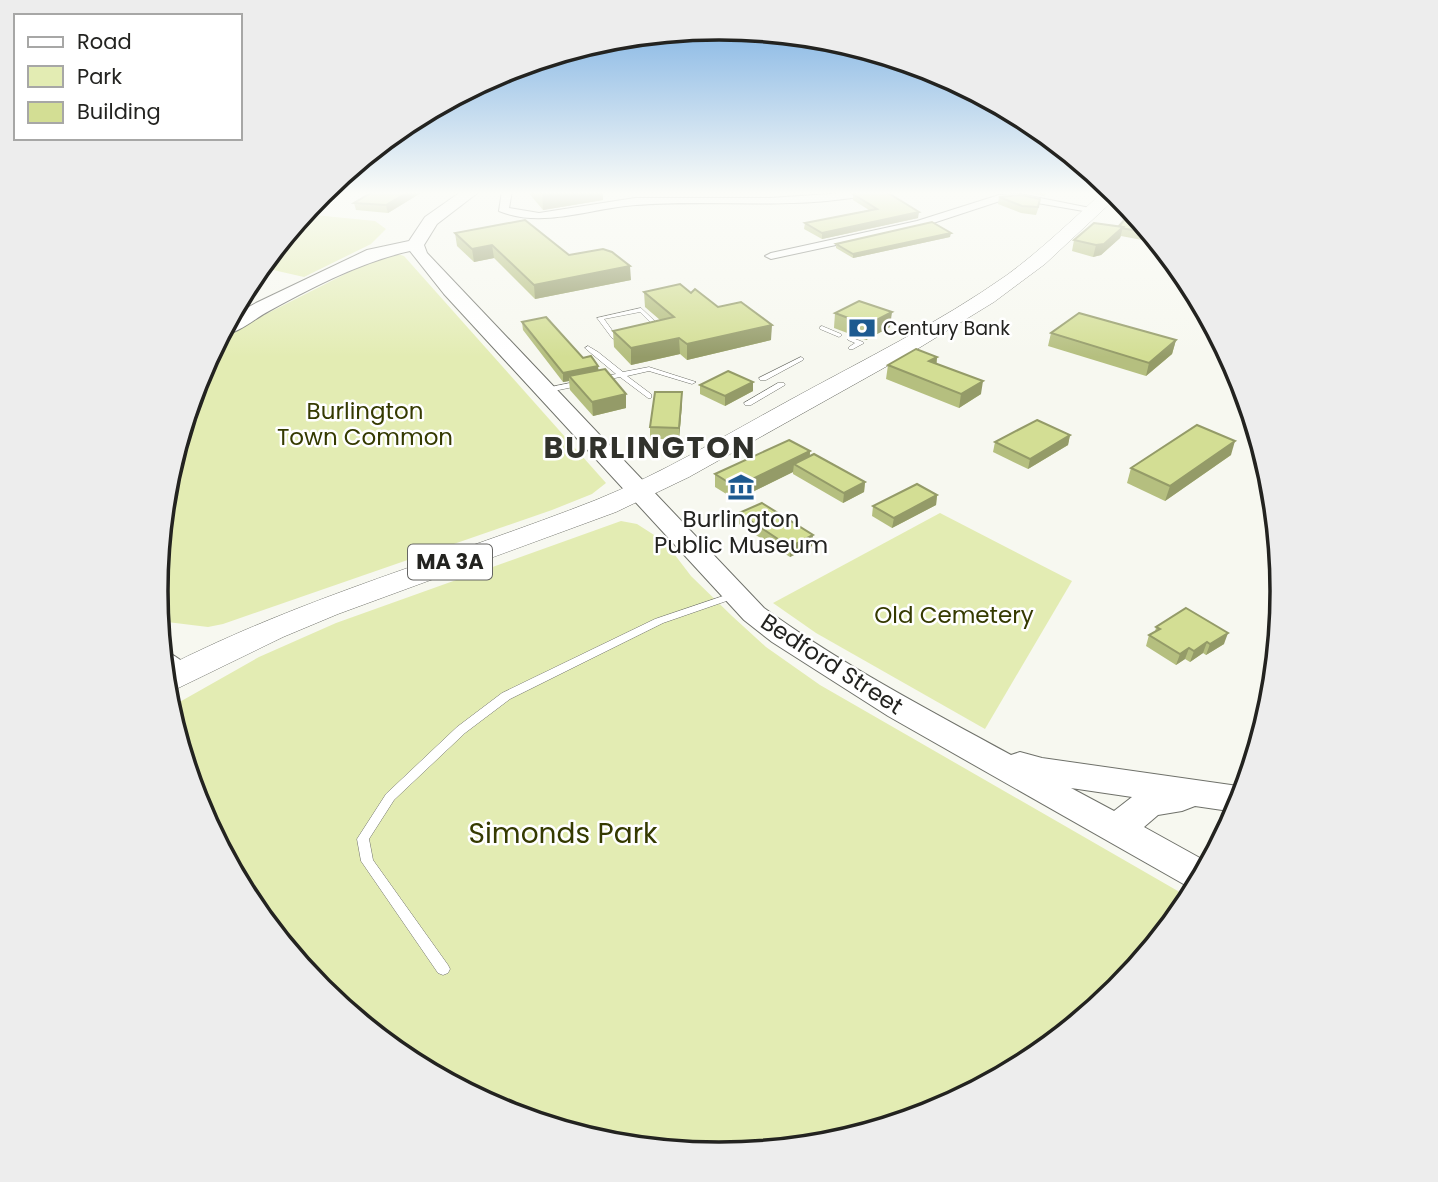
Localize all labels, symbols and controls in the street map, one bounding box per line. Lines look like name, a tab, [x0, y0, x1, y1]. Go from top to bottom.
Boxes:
legend	[14, 14, 242, 140]
text: Road	[77, 27, 132, 56]
text: Park	[77, 62, 122, 91]
text: Building	[77, 97, 161, 126]
bank icon: Century Bank	[847, 313, 877, 343]
place label: Century Bank	[883, 315, 1010, 342]
park label: Burlington Town Common	[277, 395, 453, 453]
district label: BURLINGTON	[544, 426, 756, 469]
museum icon: Burlington Public Museum	[726, 472, 756, 502]
place label: Burlington Public Museum	[654, 503, 828, 561]
road number: MA 3A	[408, 544, 492, 580]
park label: Old Cemetery	[874, 599, 1034, 631]
street label: Bedford Street	[755, 606, 909, 722]
park label: Simonds Park	[468, 814, 658, 853]

